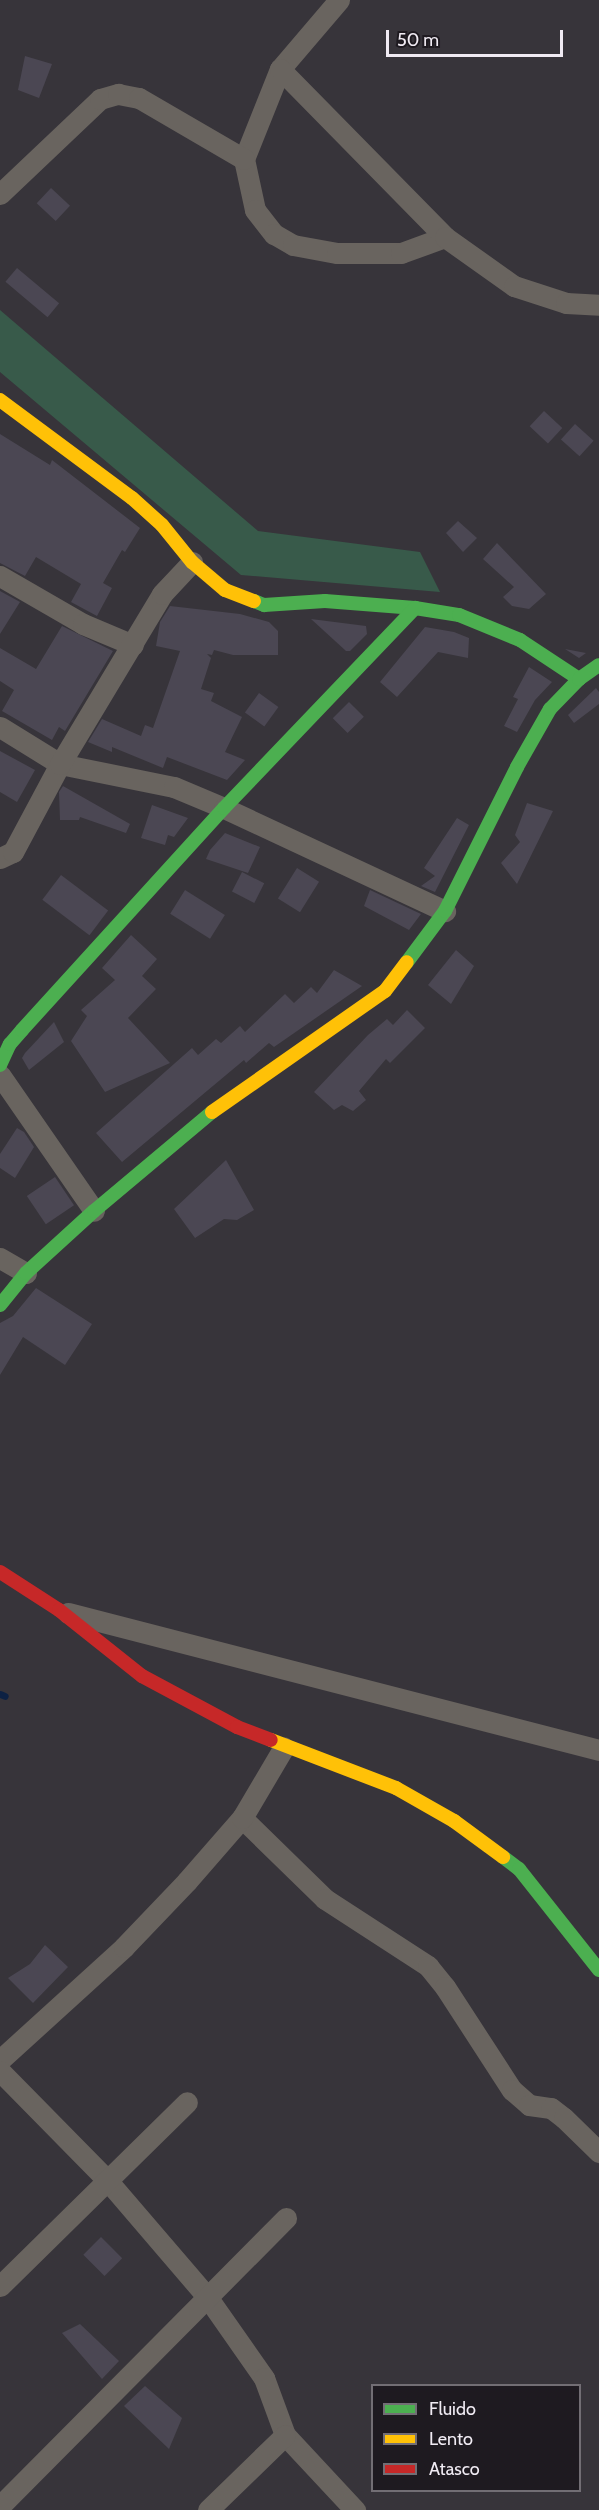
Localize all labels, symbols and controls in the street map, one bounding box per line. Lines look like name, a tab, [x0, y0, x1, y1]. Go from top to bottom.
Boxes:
scale bar	[389, 18, 566, 56]
text: 50 m	[397, 29, 439, 51]
legend	[371, 2384, 581, 2492]
text: Fluido	[429, 2398, 476, 2420]
text: Lento	[429, 2428, 473, 2450]
text: Atasco	[429, 2458, 480, 2480]

